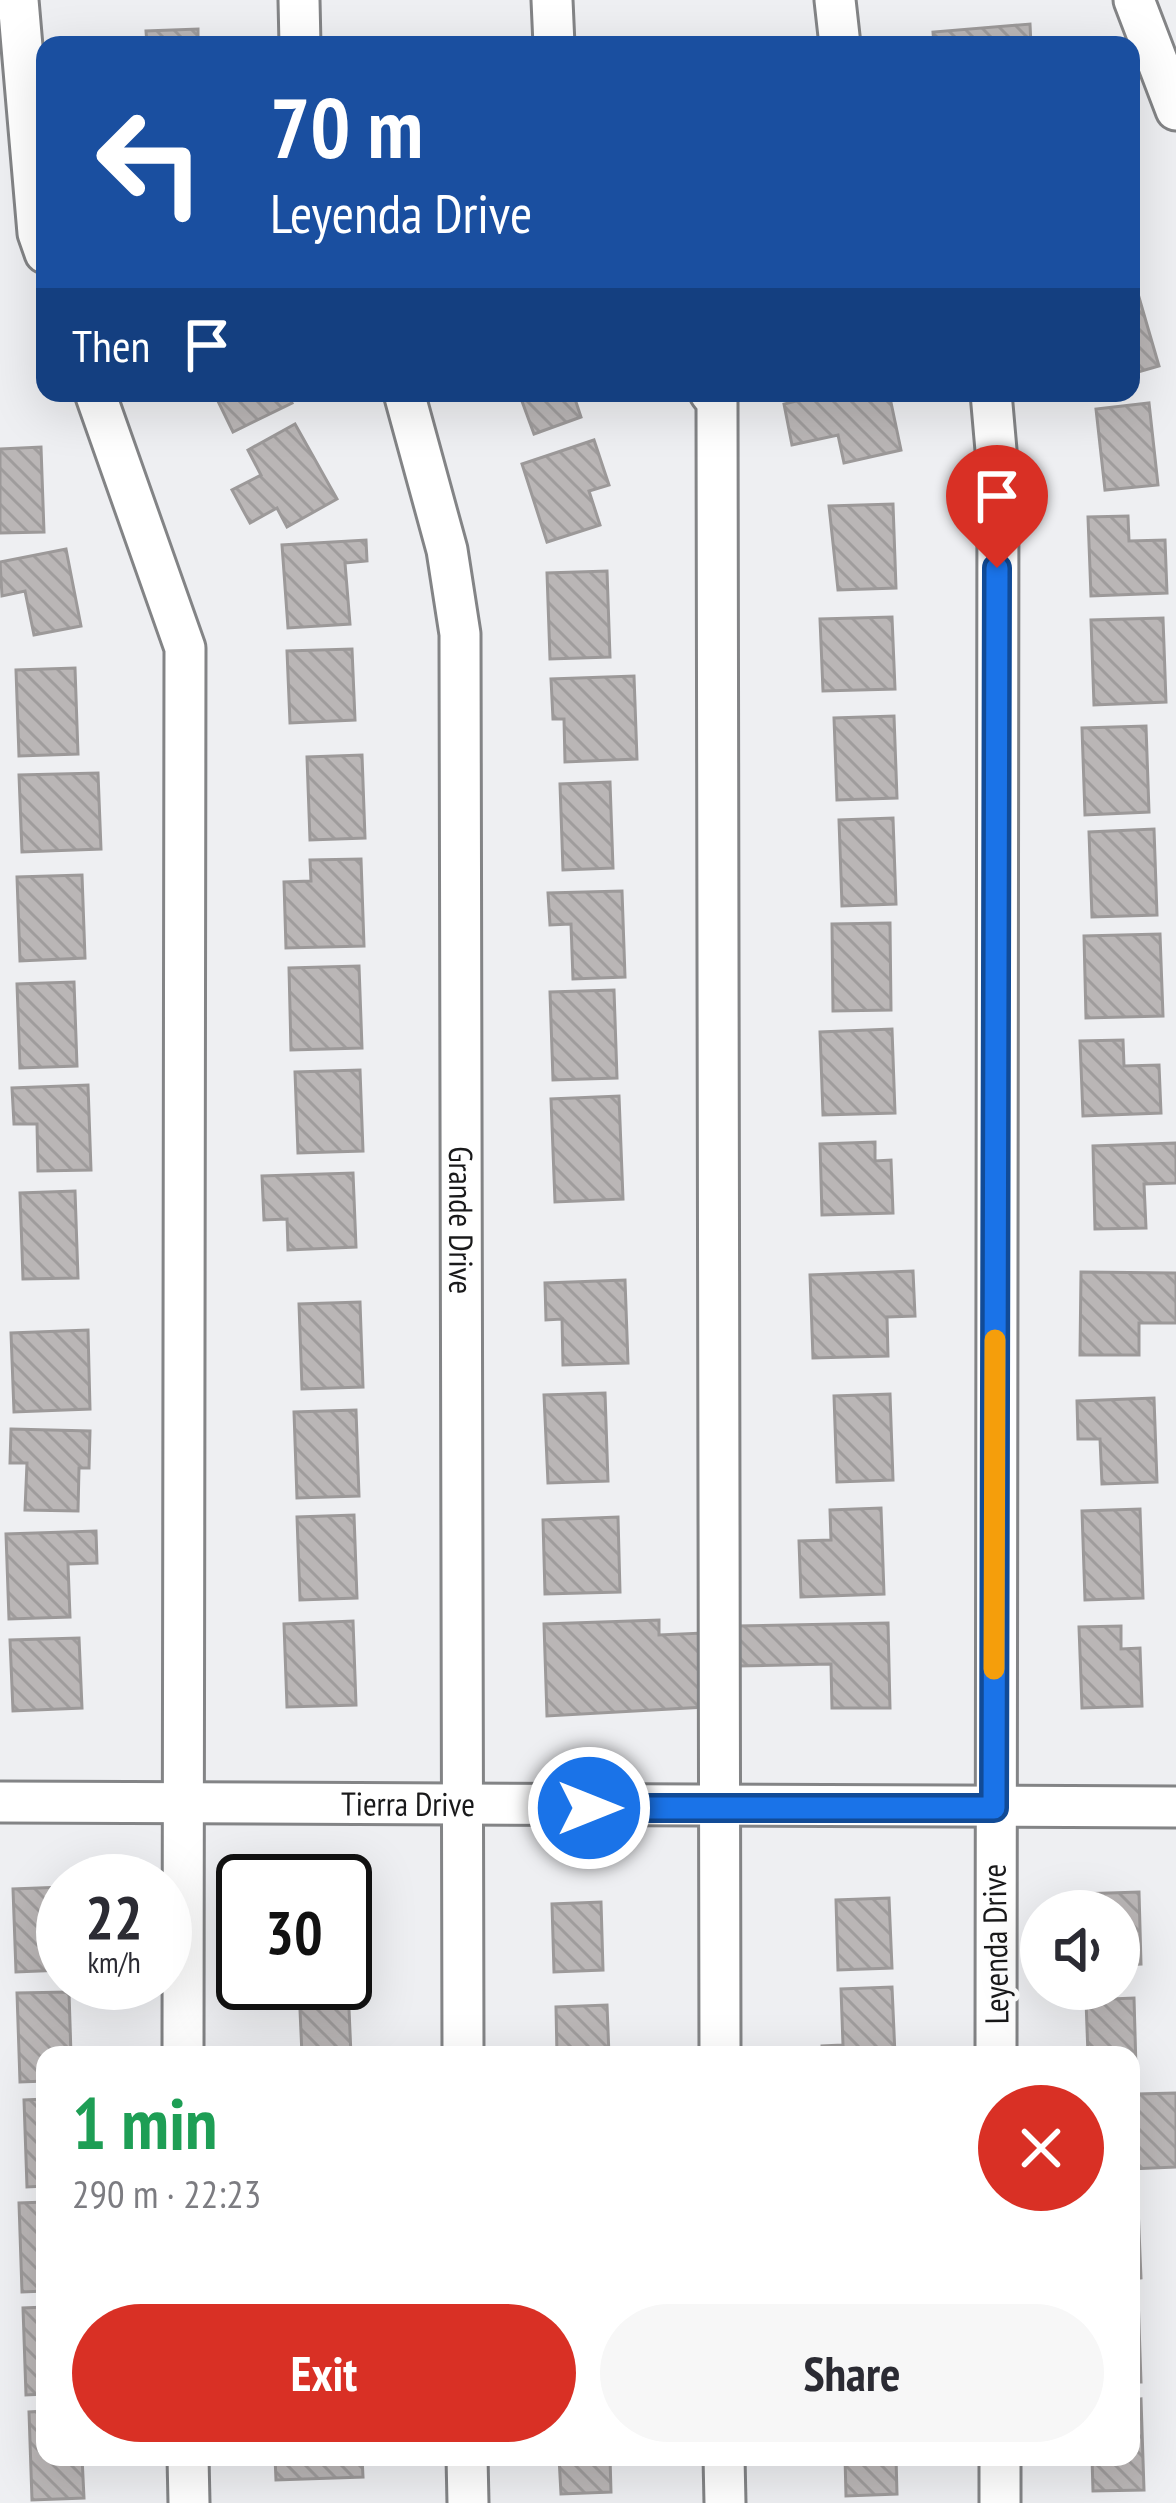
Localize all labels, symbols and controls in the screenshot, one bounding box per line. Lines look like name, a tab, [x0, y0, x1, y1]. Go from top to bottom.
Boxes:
text: 70 m	[270, 72, 423, 181]
icon: left	[72, 84, 228, 240]
text: Leyenda Drive	[270, 178, 532, 248]
icon: arrive	[174, 312, 240, 378]
text: Then	[72, 316, 150, 374]
pin	[946, 445, 1048, 568]
icon: arrive	[964, 463, 1030, 529]
street label: Grande Drive	[440, 1146, 483, 1294]
position arrow	[526, 1745, 652, 1871]
street label: Tierra Drive	[341, 1781, 475, 1825]
speed limit sign: 30	[216, 1854, 372, 2010]
street label: Leyenda Drive	[972, 1864, 1017, 2025]
text: 22	[85, 1878, 143, 1956]
map controls	[1020, 1890, 1140, 2010]
button: sound	[1020, 1890, 1140, 2010]
text: km/h	[87, 1942, 141, 1981]
text: 1 min	[72, 2076, 217, 2169]
button: close	[978, 2085, 1104, 2211]
text: 290 m · 22:23	[72, 2168, 261, 2219]
button: Exit	[72, 2304, 576, 2442]
button: Share	[600, 2304, 1104, 2442]

